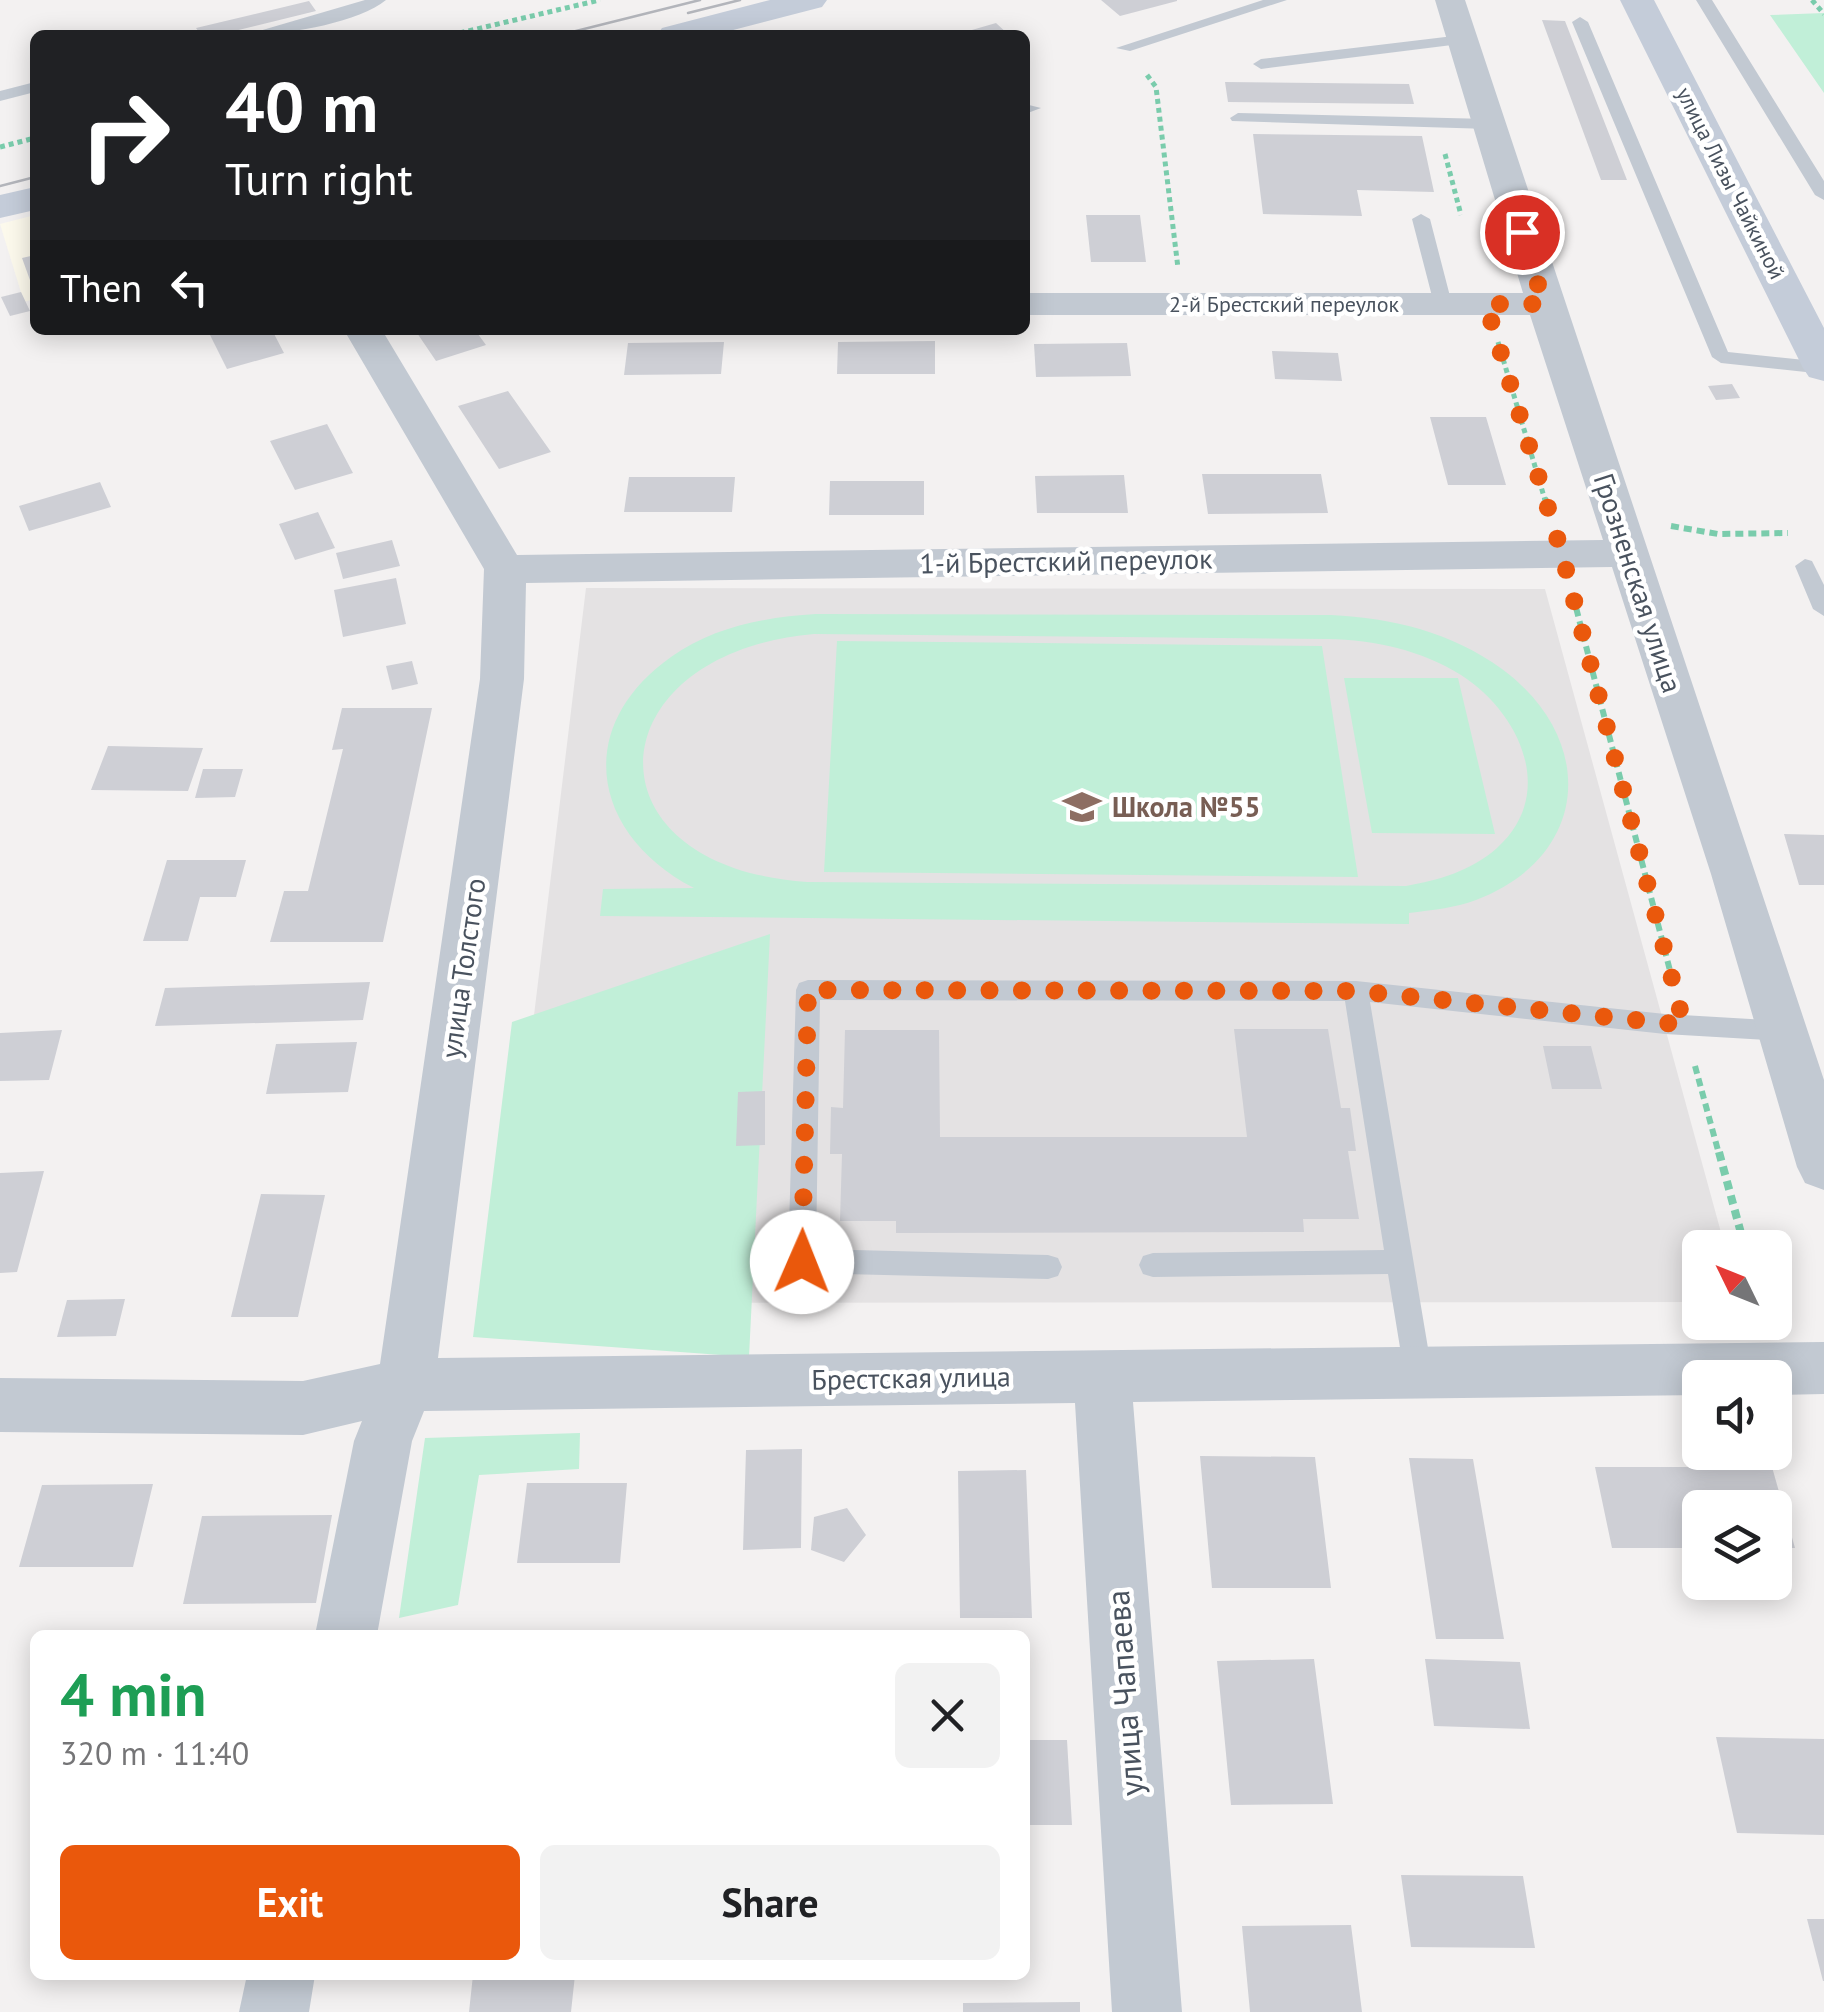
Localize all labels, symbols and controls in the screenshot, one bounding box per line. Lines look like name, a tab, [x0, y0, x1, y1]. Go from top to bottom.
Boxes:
text: 40 m	[225, 61, 378, 151]
icon: right	[60, 70, 190, 200]
street label: улица Лизы Чайкиной	[1670, 82, 1792, 284]
text: Turn right	[225, 149, 413, 207]
pin	[1480, 190, 1565, 275]
icon: arrive	[1495, 205, 1550, 260]
icon: left	[162, 260, 217, 315]
text: Then	[60, 263, 142, 312]
street label: 2-й Брестский переулок	[1169, 290, 1399, 318]
street label: Грозненская улица	[1586, 469, 1691, 697]
street label: 1-й Брестский переулок	[919, 539, 1213, 582]
school or university icon: Школа №55	[1061, 786, 1103, 828]
place label: Школа №55	[1112, 788, 1260, 825]
street label: улица Толстого	[432, 875, 493, 1060]
position arrow	[750, 1210, 854, 1314]
north arrow	[1682, 1230, 1792, 1340]
map controls	[1682, 1230, 1792, 1600]
street label: Брестская улица	[811, 1357, 1011, 1398]
button: sound	[1682, 1360, 1792, 1470]
button: layers	[1682, 1490, 1792, 1600]
street label: улица Чапаева	[1096, 1589, 1152, 1797]
text: 4 min	[60, 1655, 206, 1733]
button: close	[895, 1663, 1000, 1768]
text: 320 m · 11:40	[60, 1732, 249, 1774]
button: Exit	[60, 1845, 520, 1960]
button: Share	[540, 1845, 1000, 1960]

